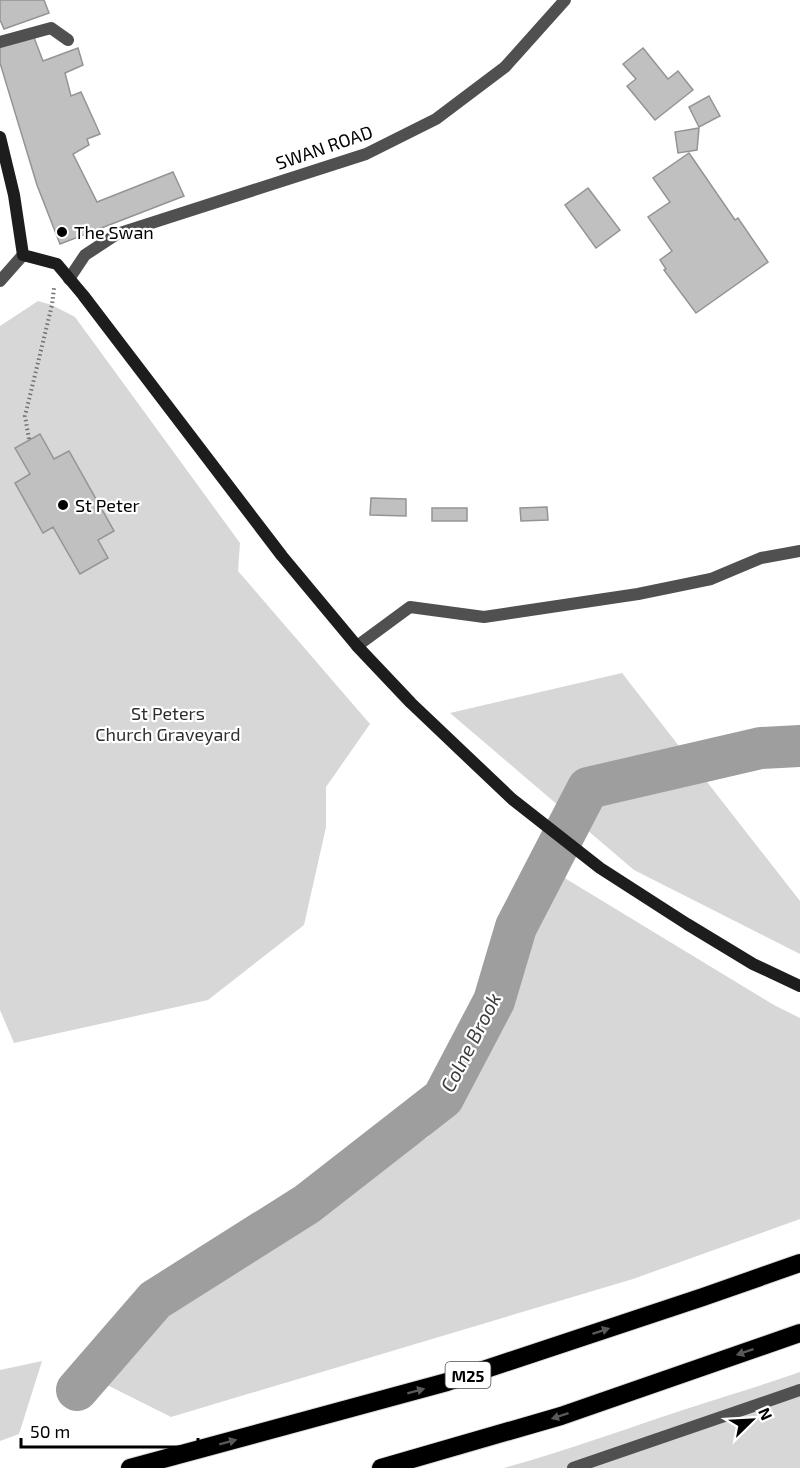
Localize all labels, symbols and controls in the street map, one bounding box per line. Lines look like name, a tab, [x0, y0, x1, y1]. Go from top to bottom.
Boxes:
street label: SWAN ROAD	[273, 120, 375, 174]
place label: The Swan	[74, 221, 154, 243]
marker: The Swan	[55, 225, 69, 239]
place label: St Peter	[75, 494, 140, 516]
marker: St Peter	[56, 498, 70, 512]
park label: St Peters Church Graveyard	[95, 702, 241, 745]
water label: Colne Brook	[435, 988, 505, 1096]
one-way arrow	[592, 1326, 610, 1335]
one-way arrow	[736, 1348, 754, 1358]
road number: M25	[446, 1362, 490, 1388]
one-way arrow	[407, 1386, 425, 1395]
north arrow	[722, 1390, 782, 1450]
text: N	[755, 1405, 777, 1423]
scale bar	[21, 1411, 198, 1449]
one-way arrow	[551, 1412, 569, 1421]
text: 50 m	[30, 1420, 70, 1442]
one-way arrow	[219, 1437, 237, 1446]

